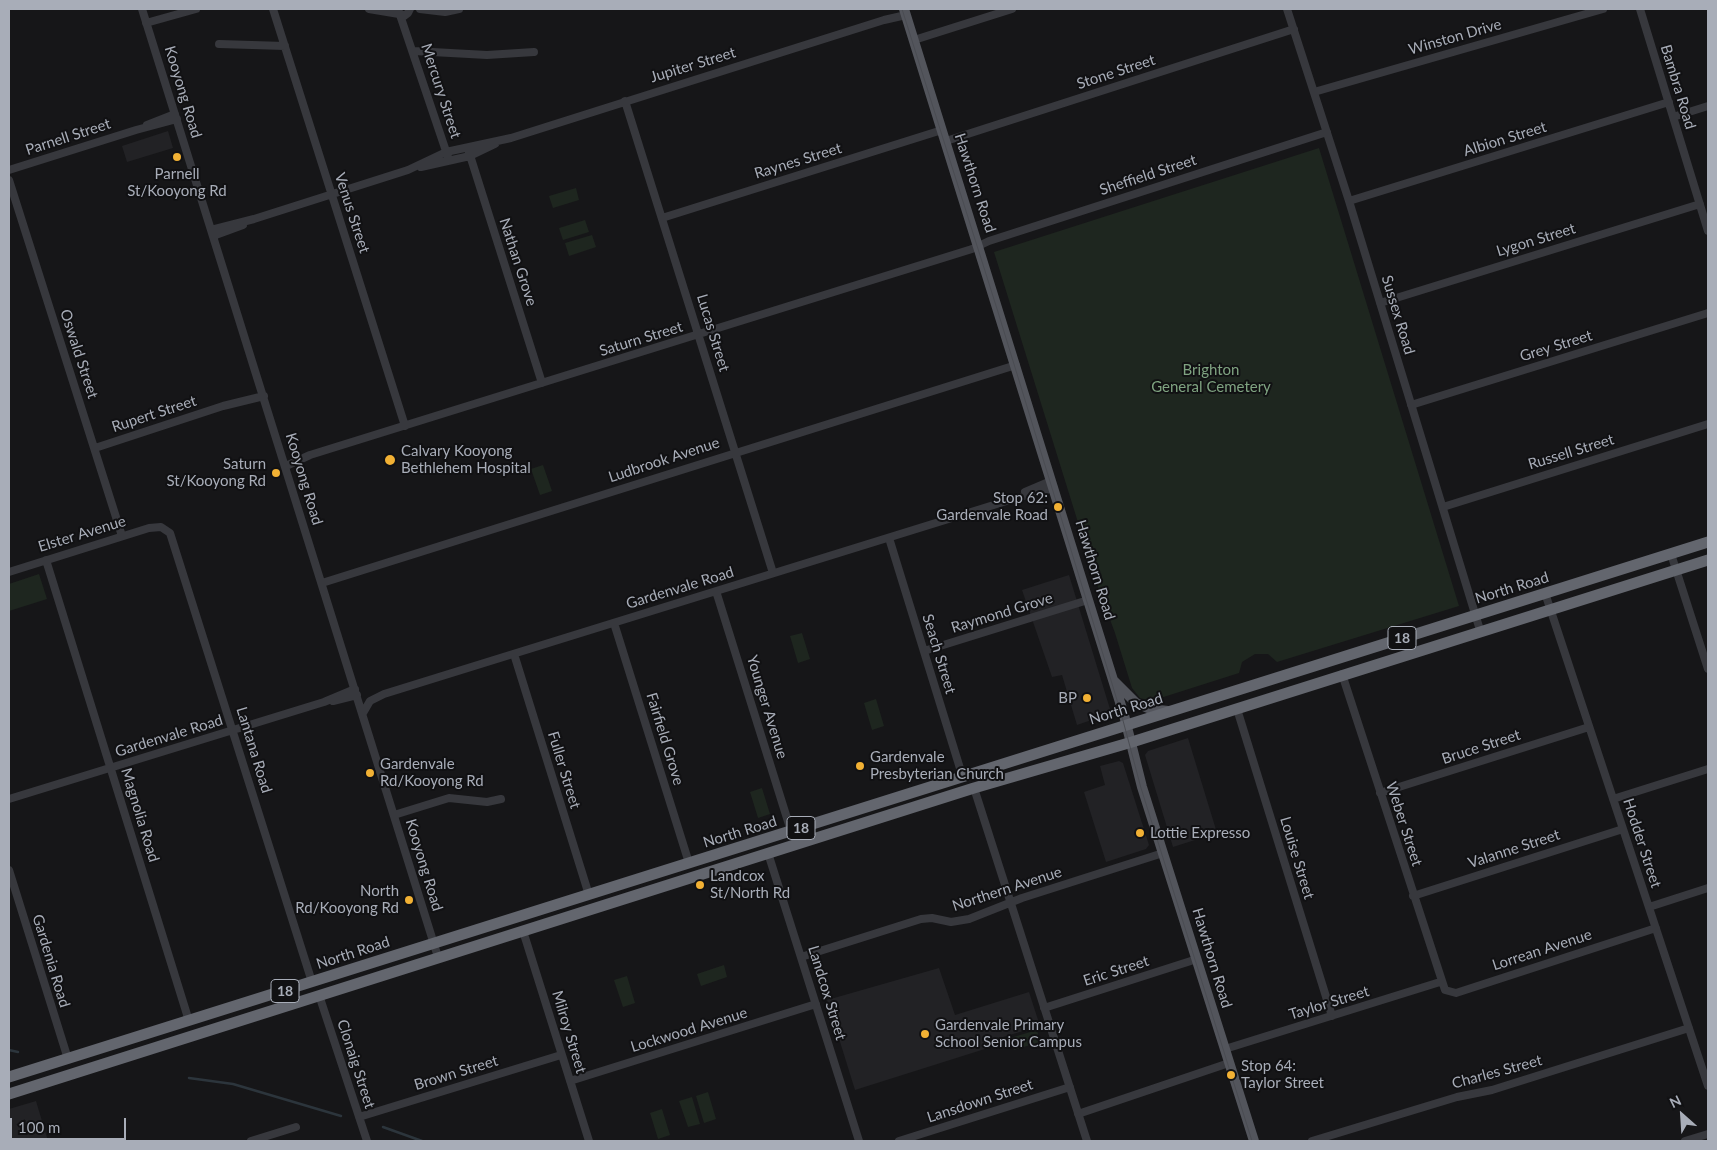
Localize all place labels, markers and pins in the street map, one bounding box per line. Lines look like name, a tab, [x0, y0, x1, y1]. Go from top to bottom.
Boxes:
marker: Parnell St/Kooyong Rd	[171, 151, 183, 163]
place label: Parnell St/Kooyong Rd	[127, 165, 227, 200]
place label: Calvary Kooyong Bethlehem Hospital	[401, 442, 531, 477]
marker: Calvary Kooyong Bethlehem Hospital	[383, 453, 397, 467]
place label: Saturn St/Kooyong Rd	[166, 455, 266, 490]
marker: Saturn St/Kooyong Rd	[270, 467, 282, 479]
place label: Stop 62: Gardenvale Road	[936, 489, 1048, 524]
marker: Stop 62: Gardenvale Road	[1052, 501, 1064, 513]
place label: BP	[1058, 689, 1077, 707]
marker: BP	[1081, 692, 1093, 704]
place label: Gardenvale Presbyterian Church	[870, 748, 1004, 783]
place label: Gardenvale Rd/Kooyong Rd	[380, 755, 484, 790]
marker: Gardenvale Presbyterian Church	[854, 760, 866, 772]
marker: Gardenvale Rd/Kooyong Rd	[364, 767, 376, 779]
place label: Lottie Expresso	[1150, 824, 1250, 842]
marker: Lottie Expresso	[1134, 827, 1146, 839]
place label: Landcox St/North Rd	[710, 867, 790, 902]
marker: Landcox St/North Rd	[694, 879, 706, 891]
place label: North Rd/Kooyong Rd	[295, 882, 399, 917]
marker: North Rd/Kooyong Rd	[403, 894, 415, 906]
place label: Gardenvale Primary School Senior Campus	[935, 1016, 1082, 1051]
marker: Gardenvale Primary School Senior Campus	[919, 1028, 931, 1040]
place label: Stop 64: Taylor Street	[1241, 1057, 1324, 1092]
marker: Stop 64: Taylor Street	[1225, 1069, 1237, 1081]

